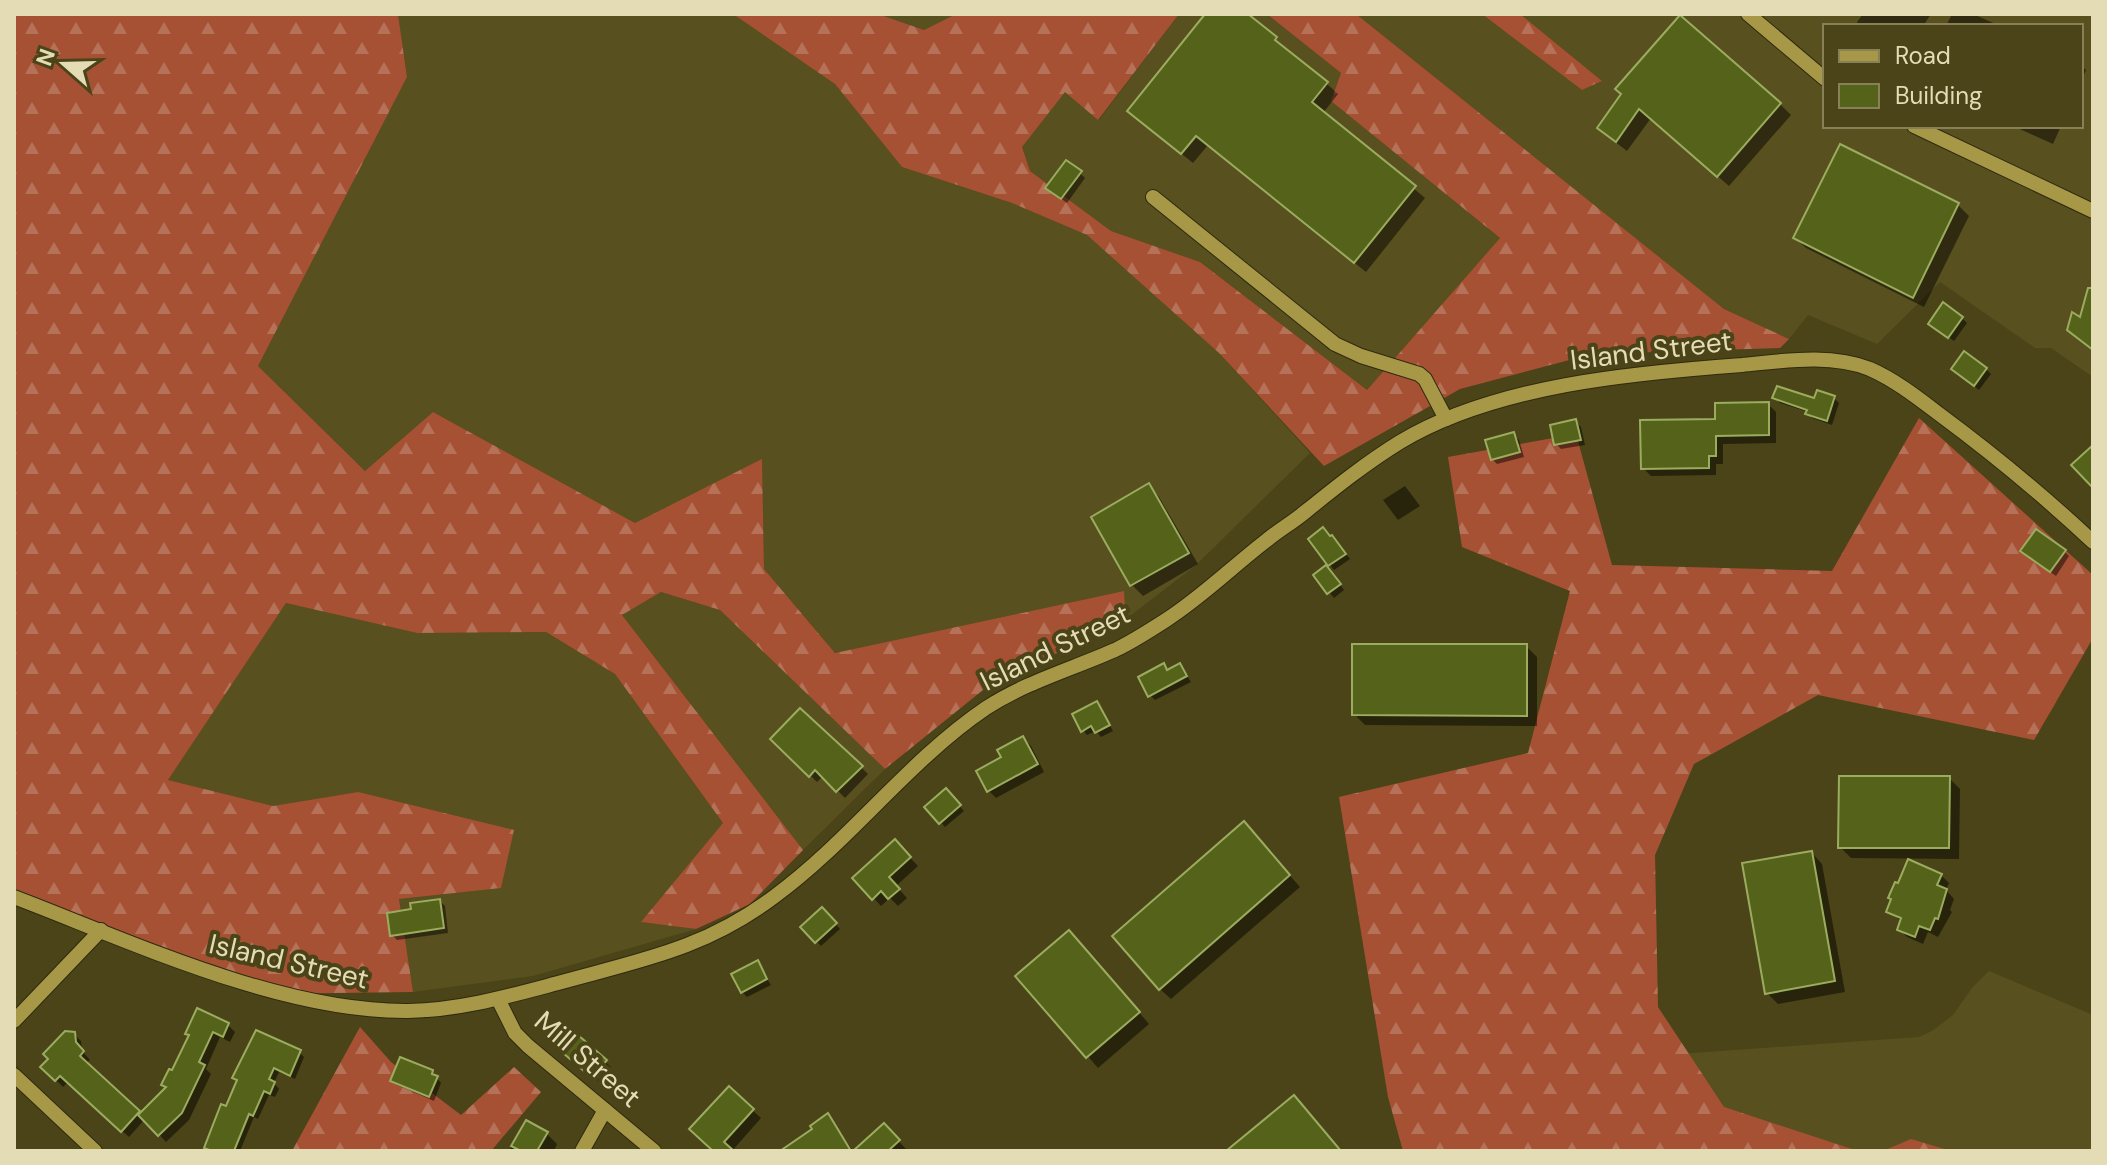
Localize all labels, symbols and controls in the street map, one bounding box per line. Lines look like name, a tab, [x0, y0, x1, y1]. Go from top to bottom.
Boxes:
north arrow	[24, 24, 104, 104]
legend	[1823, 24, 2083, 128]
text: Road	[1895, 40, 1951, 71]
text: N	[29, 45, 62, 70]
text: Building	[1895, 80, 1982, 111]
street label: Island Street	[1568, 322, 1734, 379]
street label: Island Street	[974, 595, 1136, 700]
street label: Island Street	[206, 925, 372, 998]
street label: Mill Street	[527, 1003, 649, 1116]

